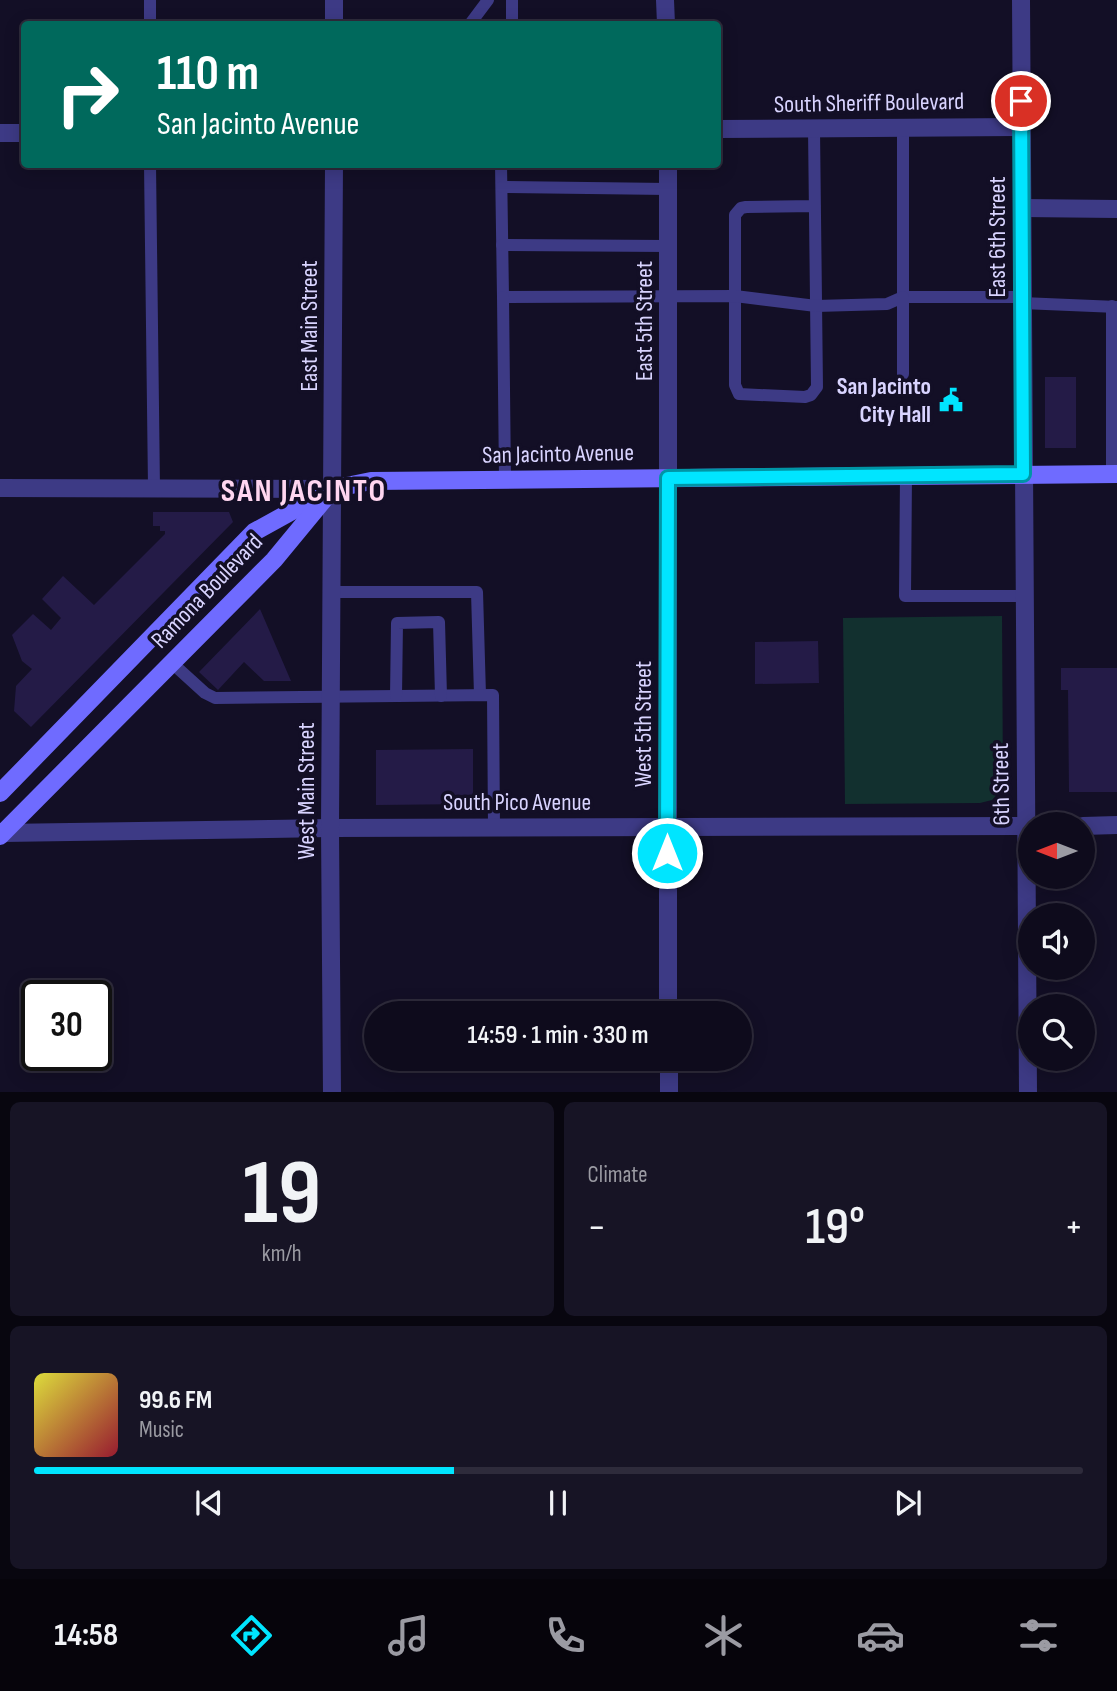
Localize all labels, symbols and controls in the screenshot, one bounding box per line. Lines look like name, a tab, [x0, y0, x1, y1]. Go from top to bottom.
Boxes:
text: 110 m	[157, 45, 259, 104]
icon: right	[42, 49, 133, 140]
pin	[991, 71, 1051, 131]
icon: arrive	[1002, 82, 1040, 120]
street label: South Sheriff Boulevard	[774, 87, 964, 119]
text: San Jacinto Avenue	[157, 105, 359, 144]
street label: East 6th Street	[983, 176, 1012, 298]
street label: East Main Street	[295, 260, 324, 392]
street label: East 5th Street	[630, 261, 659, 381]
place label: San Jacinto City Hall	[837, 372, 931, 429]
public building icon: San Jacinto City Hall	[937, 386, 965, 414]
street label: San Jacinto Avenue	[482, 438, 634, 470]
district label: SAN JACINTO	[221, 472, 387, 511]
street label: Ramona Boulevard	[145, 528, 269, 654]
street label: West 5th Street	[629, 661, 658, 787]
street label: West Main Street	[292, 722, 321, 860]
street label: 6th Street	[986, 742, 1016, 826]
street label: South Pico Avenue	[443, 788, 591, 817]
north arrow	[1018, 812, 1096, 889]
map controls	[1018, 812, 1095, 1071]
position arrow	[630, 816, 704, 890]
button: sound	[1018, 903, 1095, 980]
speed limit sign: 30	[21, 980, 112, 1071]
button: search	[1018, 994, 1095, 1071]
text: 14:59 · 1 min · 330 m	[468, 1020, 648, 1051]
text: 19	[242, 1140, 321, 1249]
text: Climate	[588, 1161, 647, 1189]
text: 19°	[806, 1196, 865, 1259]
text: −	[588, 1205, 606, 1250]
text: +	[1064, 1205, 1083, 1250]
text: km/h	[262, 1240, 302, 1268]
text: 99.6 FM	[139, 1385, 212, 1416]
text: Music	[139, 1416, 184, 1444]
icon: previous	[190, 1484, 228, 1522]
icon: pause	[539, 1484, 577, 1522]
icon: next	[889, 1484, 927, 1522]
icon: directions	[227, 1611, 276, 1660]
icon: music	[384, 1611, 433, 1660]
icon: phone	[541, 1611, 590, 1660]
icon: climate	[699, 1611, 748, 1660]
icon: car	[856, 1611, 905, 1660]
icon: filters	[1014, 1611, 1063, 1660]
text: 14:58	[54, 1616, 118, 1655]

